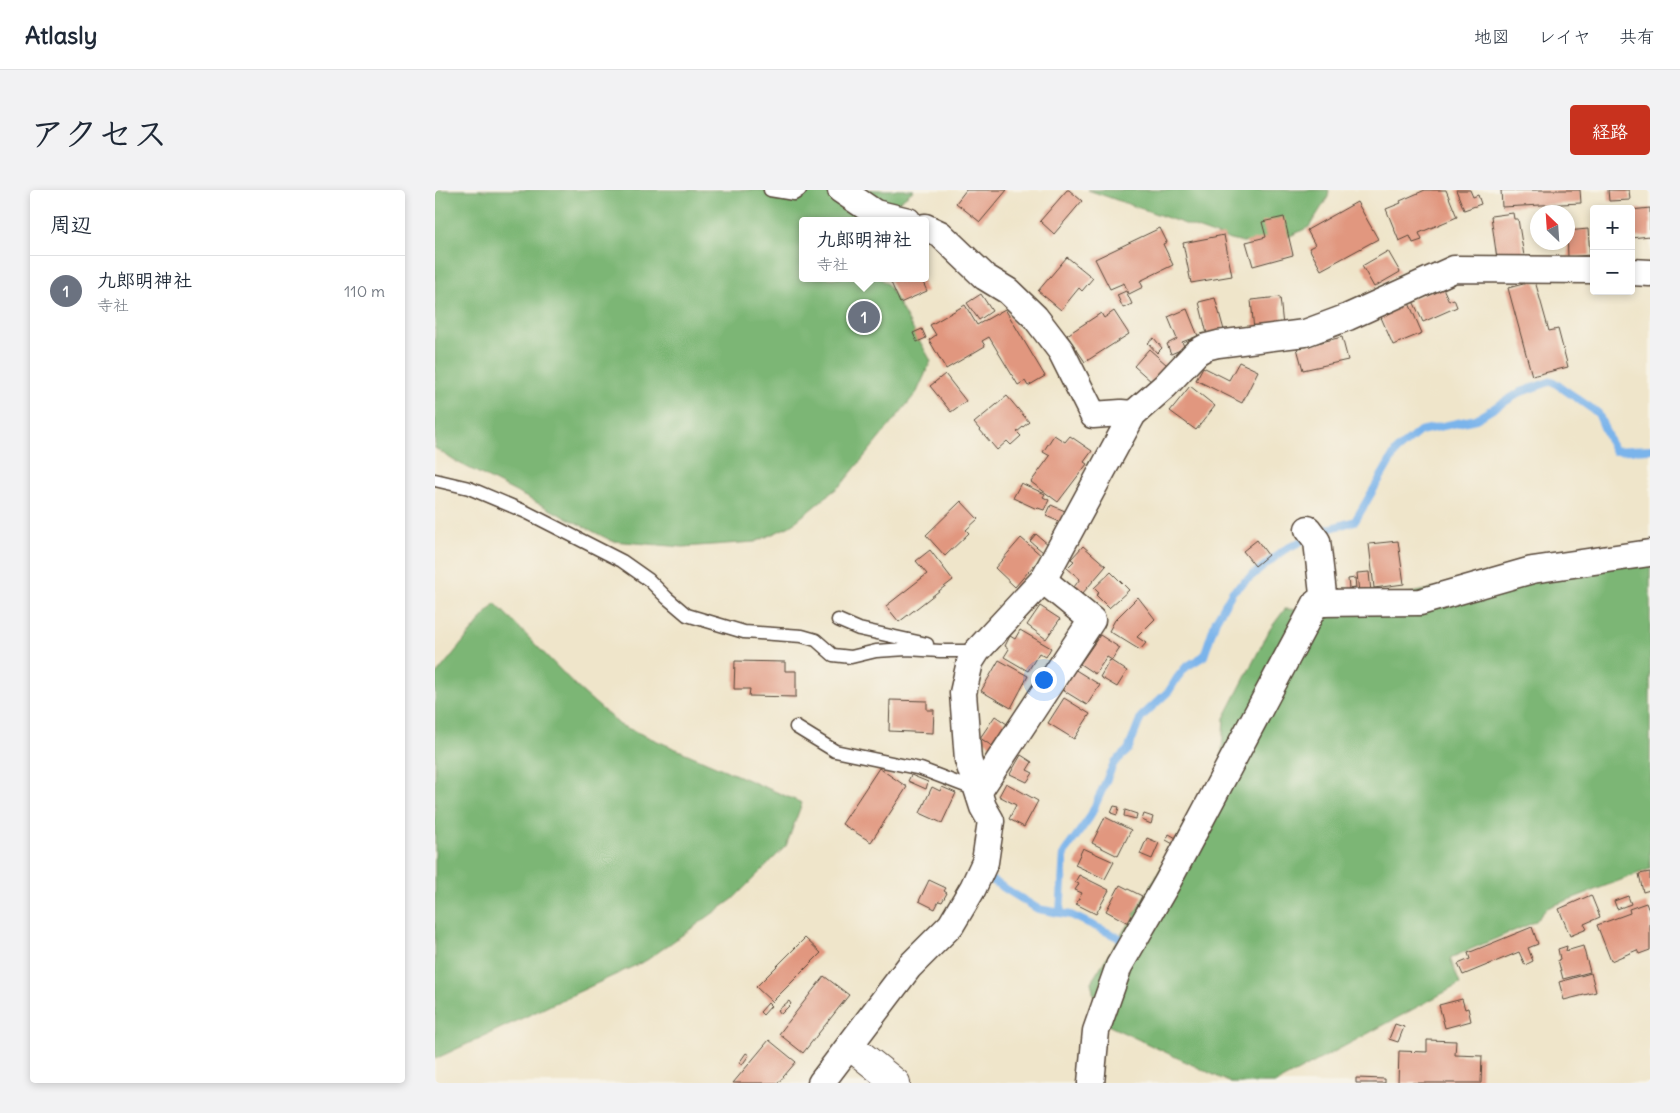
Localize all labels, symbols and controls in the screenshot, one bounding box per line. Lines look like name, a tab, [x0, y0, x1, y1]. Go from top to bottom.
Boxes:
text: Atlasly	[25, 20, 97, 50]
text: 地図	[1474, 25, 1510, 48]
text: レイヤ	[1538, 25, 1591, 48]
text: 共有	[1619, 25, 1655, 48]
button: 経路	[1570, 105, 1650, 155]
text: アクセス	[30, 111, 168, 155]
north arrow	[1530, 205, 1575, 250]
map controls	[1590, 205, 1635, 295]
button: +	[1590, 205, 1635, 250]
text: 周辺	[50, 211, 92, 238]
popup	[799, 217, 929, 282]
text: 九郎明神社	[816, 227, 912, 251]
button: −	[1590, 250, 1635, 295]
text: 寺社	[816, 254, 849, 274]
text: 九郎明神社	[97, 268, 192, 292]
text: 1	[63, 281, 69, 301]
text: 110 m	[344, 281, 385, 301]
text: 寺社	[97, 295, 129, 315]
pin: 1	[848, 298, 880, 336]
your location	[1031, 667, 1057, 693]

